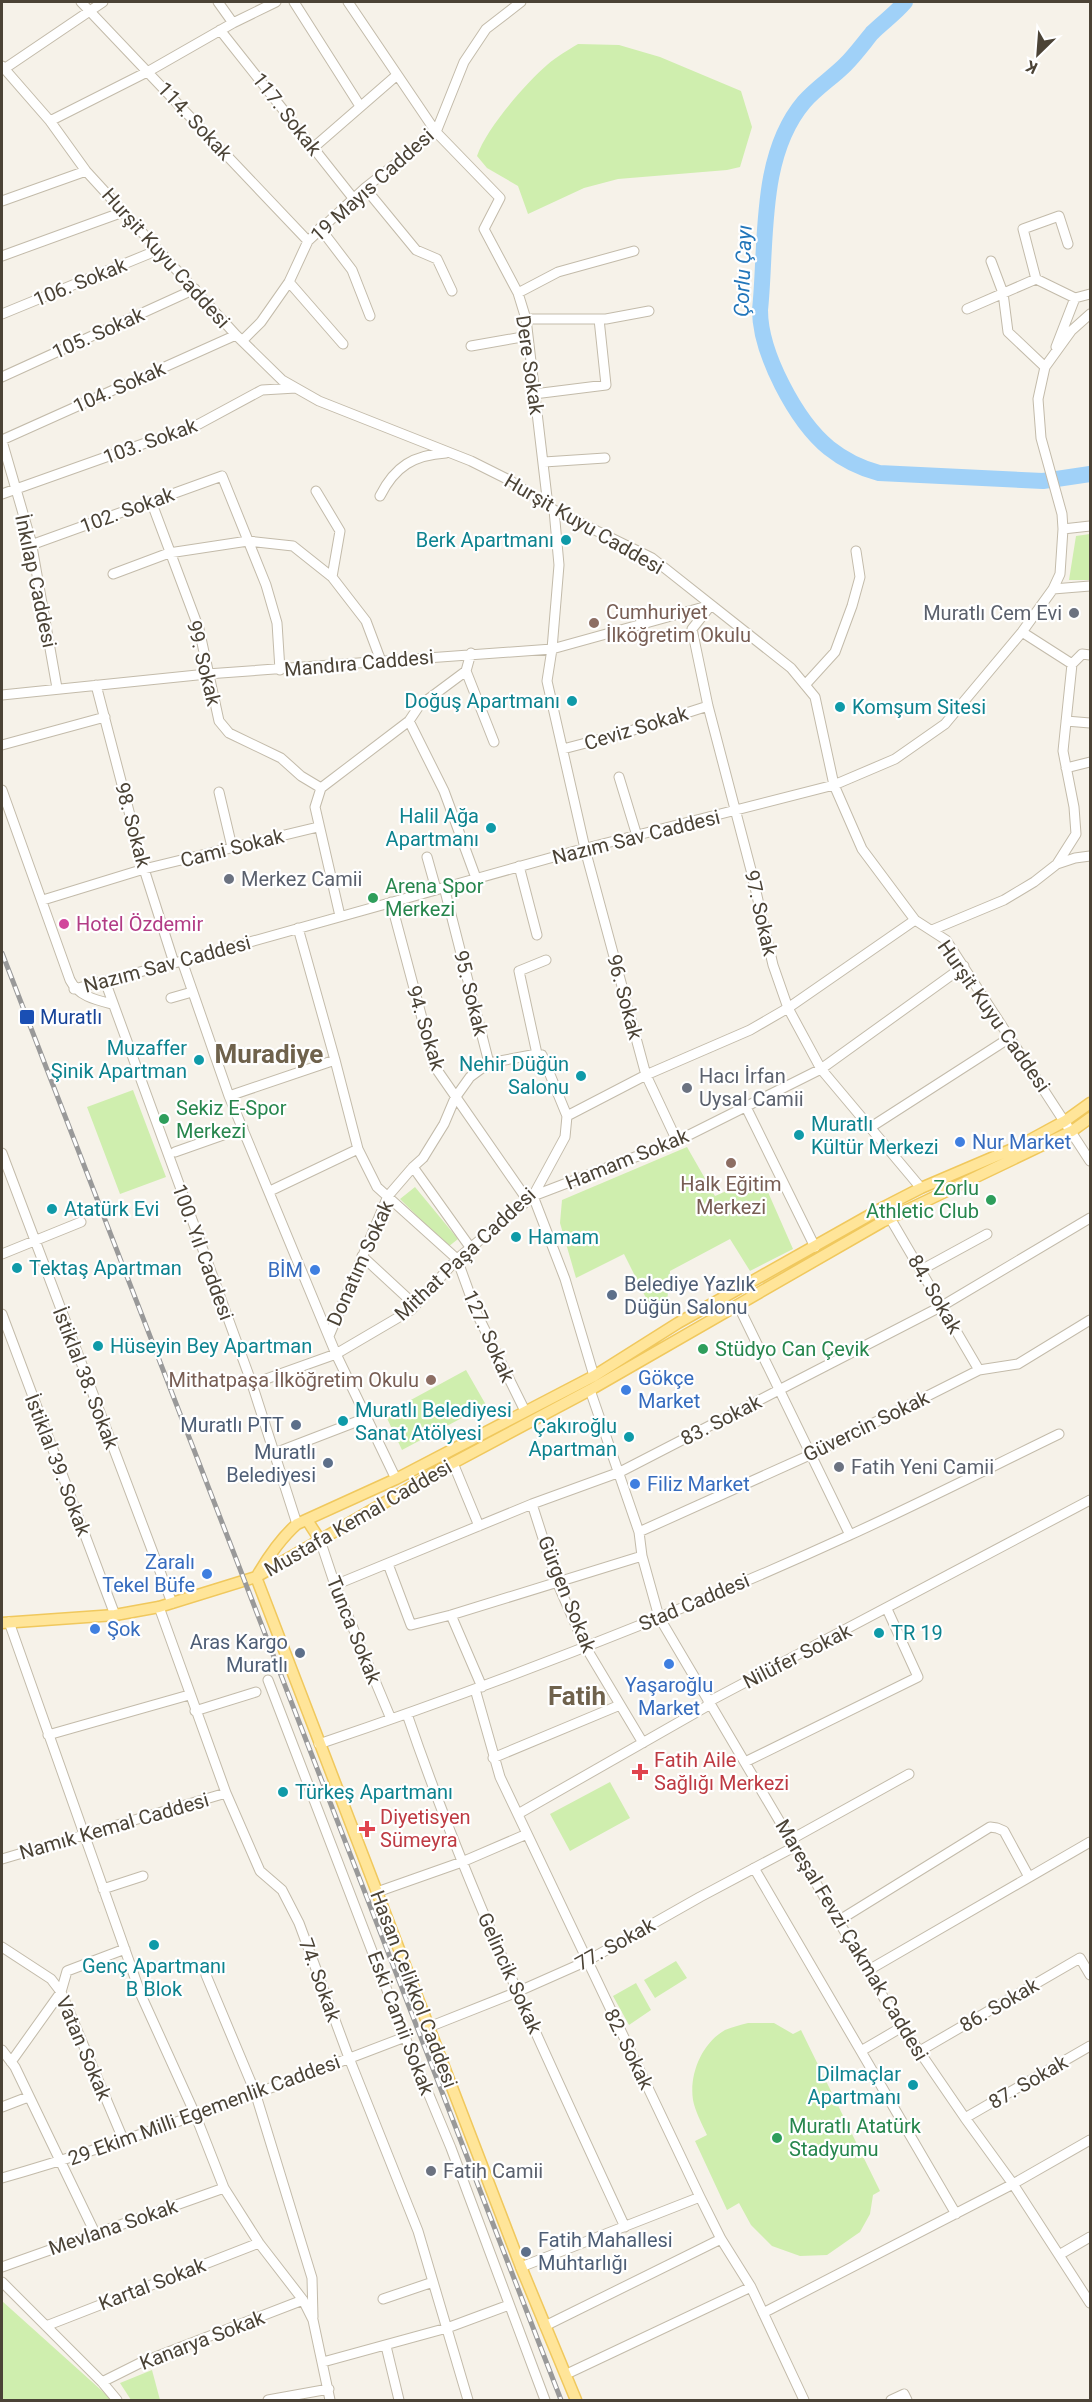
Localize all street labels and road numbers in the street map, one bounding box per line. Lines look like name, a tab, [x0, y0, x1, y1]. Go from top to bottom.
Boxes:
street label: 117. Sokak	[247, 68, 327, 161]
street label: 114. Sokak	[153, 77, 238, 166]
street label: 19 Mayıs Caddesi	[305, 123, 439, 247]
street label: Hurşit Kuyu Caddesi	[97, 183, 235, 333]
street label: 106. Sokak	[30, 252, 131, 312]
street label: 105. Sokak	[48, 302, 149, 364]
street label: Dere Sokak	[511, 314, 549, 417]
street label: 104. Sokak	[69, 356, 170, 418]
street label: 103. Sokak	[100, 413, 201, 469]
street label: Hurşit Kuyu Caddesi	[500, 469, 668, 579]
street label: 102. Sokak	[77, 482, 178, 538]
street label: İnkılap Caddesi	[10, 512, 62, 650]
street label: 99. Sokak	[182, 618, 226, 709]
street label: Mandıra Caddesi	[283, 645, 435, 681]
street label: Ceviz Sokak	[581, 701, 692, 755]
street label: 98. Sokak	[110, 780, 156, 871]
street label: Nazım Sav Caddesi	[550, 805, 722, 869]
street label: Cami Sokak	[178, 823, 287, 872]
street label: 97. Sokak	[740, 868, 783, 959]
street label: Nazım Sav Caddesi	[81, 930, 253, 998]
street label: Hurşit Kuyu Caddesi	[933, 935, 1055, 1097]
street label: 95. Sokak	[449, 948, 493, 1039]
street label: 96. Sokak	[602, 952, 648, 1043]
street label: 94. Sokak	[402, 983, 450, 1074]
street label: Hamam Sokak	[562, 1123, 693, 1195]
street label: 100. Yıl Caddesi	[167, 1181, 239, 1323]
street label: Mithat Paşa Caddesi	[390, 1182, 540, 1326]
street label: Donatım Sokak	[322, 1196, 399, 1329]
street label: 84. Sokak	[903, 1250, 968, 1338]
street label: 127. Sokak	[458, 1286, 520, 1387]
street label: İstiklal 38. Sokak	[48, 1304, 124, 1453]
street label: Güvercin Sokak	[799, 1385, 934, 1467]
street label: 83. Sokak	[677, 1389, 766, 1450]
street label: İstiklal 39. Sokak	[20, 1391, 96, 1540]
street label: Mustafa Kemal Caddesi	[260, 1455, 456, 1581]
street label: Gürgen Sokak	[533, 1532, 602, 1657]
street label: Stad Caddesi	[635, 1568, 753, 1636]
street label: Tunca Sokak	[322, 1573, 387, 1688]
street label: Nilüfer Sokak	[739, 1618, 856, 1694]
street label: Namık Kemal Caddesi	[16, 1787, 212, 1865]
street label: Mareşal Fevzi Çakmak Caddesi	[770, 1815, 934, 2065]
street label: Hasan Çelikkol Caddesi	[365, 1887, 463, 2091]
street label: Gelincik Sokak	[473, 1909, 548, 2038]
street label: 77. Sokak	[571, 1912, 660, 1976]
street label: 74. Sokak	[294, 1935, 346, 2026]
street label: Eski Camii Sokak	[363, 1948, 440, 2099]
street label: 86. Sokak	[955, 1972, 1043, 2037]
street label: Vatan Sokak	[51, 1992, 117, 2105]
street label: 82. Sokak	[599, 2005, 659, 2094]
street label: 87. Sokak	[984, 2049, 1072, 2114]
street label: 29 Ekim Milli Egemenlik Caddesi	[65, 2050, 343, 2170]
street label: Mevlana Sokak	[45, 2193, 181, 2260]
street label: Kartal Sokak	[95, 2252, 210, 2315]
street label: Kanarya Sokak	[136, 2305, 269, 2375]

